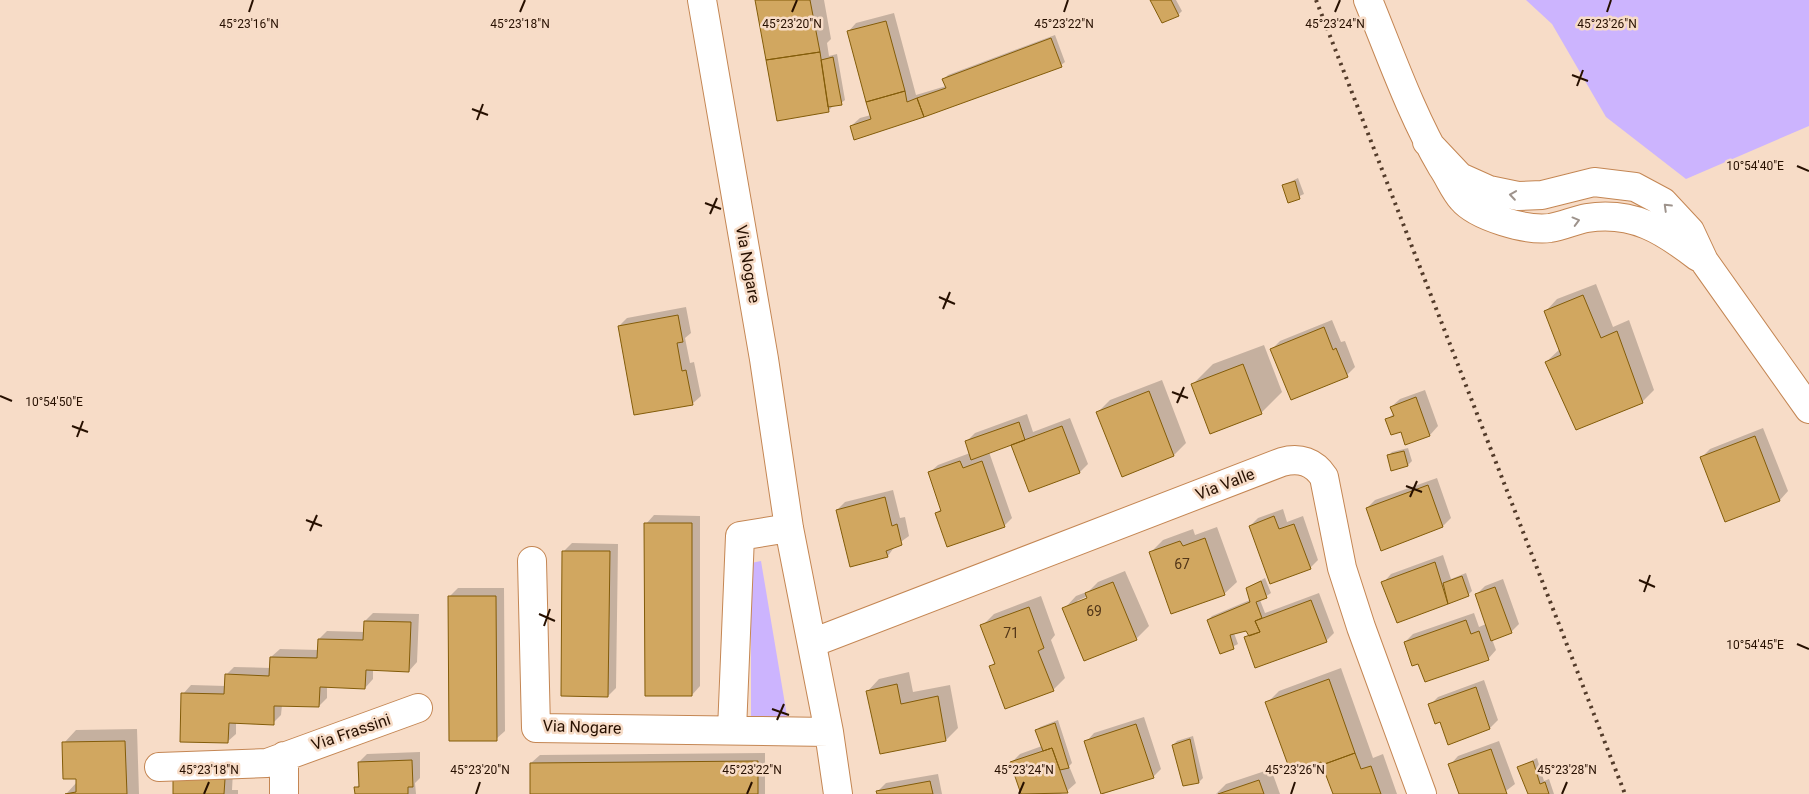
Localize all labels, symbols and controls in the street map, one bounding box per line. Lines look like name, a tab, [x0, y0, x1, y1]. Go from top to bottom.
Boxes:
text: 45°23'16"N	[219, 17, 279, 31]
text: 45°23'18"N	[490, 17, 550, 31]
text: 45°23'20"N	[762, 17, 822, 31]
text: 45°23'22"N	[1034, 17, 1094, 31]
text: 45°23'24"N	[1305, 17, 1365, 31]
text: 45°23'26"N	[1577, 17, 1637, 31]
text: 10°54'40"E	[1726, 159, 1784, 173]
one-way arrow	[1509, 190, 1517, 200]
one-way arrow	[1664, 204, 1673, 213]
one-way arrow	[1571, 216, 1580, 227]
street label: Via Nogare	[732, 224, 764, 304]
text: 10°54'50"E	[25, 395, 83, 409]
street label: Via Valle	[1193, 464, 1257, 504]
house number: 67	[1174, 556, 1190, 572]
house number: 69	[1086, 603, 1102, 619]
house number: 71	[1003, 625, 1019, 641]
text: 10°54'45"E	[1726, 638, 1784, 652]
street label: Via Frassini	[309, 710, 393, 754]
street label: Via Nogare	[542, 716, 622, 738]
text: 45°23'18"N	[179, 763, 239, 777]
text: 45°23'20"N	[450, 763, 510, 777]
text: 45°23'22"N	[722, 763, 782, 777]
text: 45°23'24"N	[994, 763, 1054, 777]
text: 45°23'26"N	[1265, 763, 1325, 777]
text: 45°23'28"N	[1537, 763, 1597, 777]

